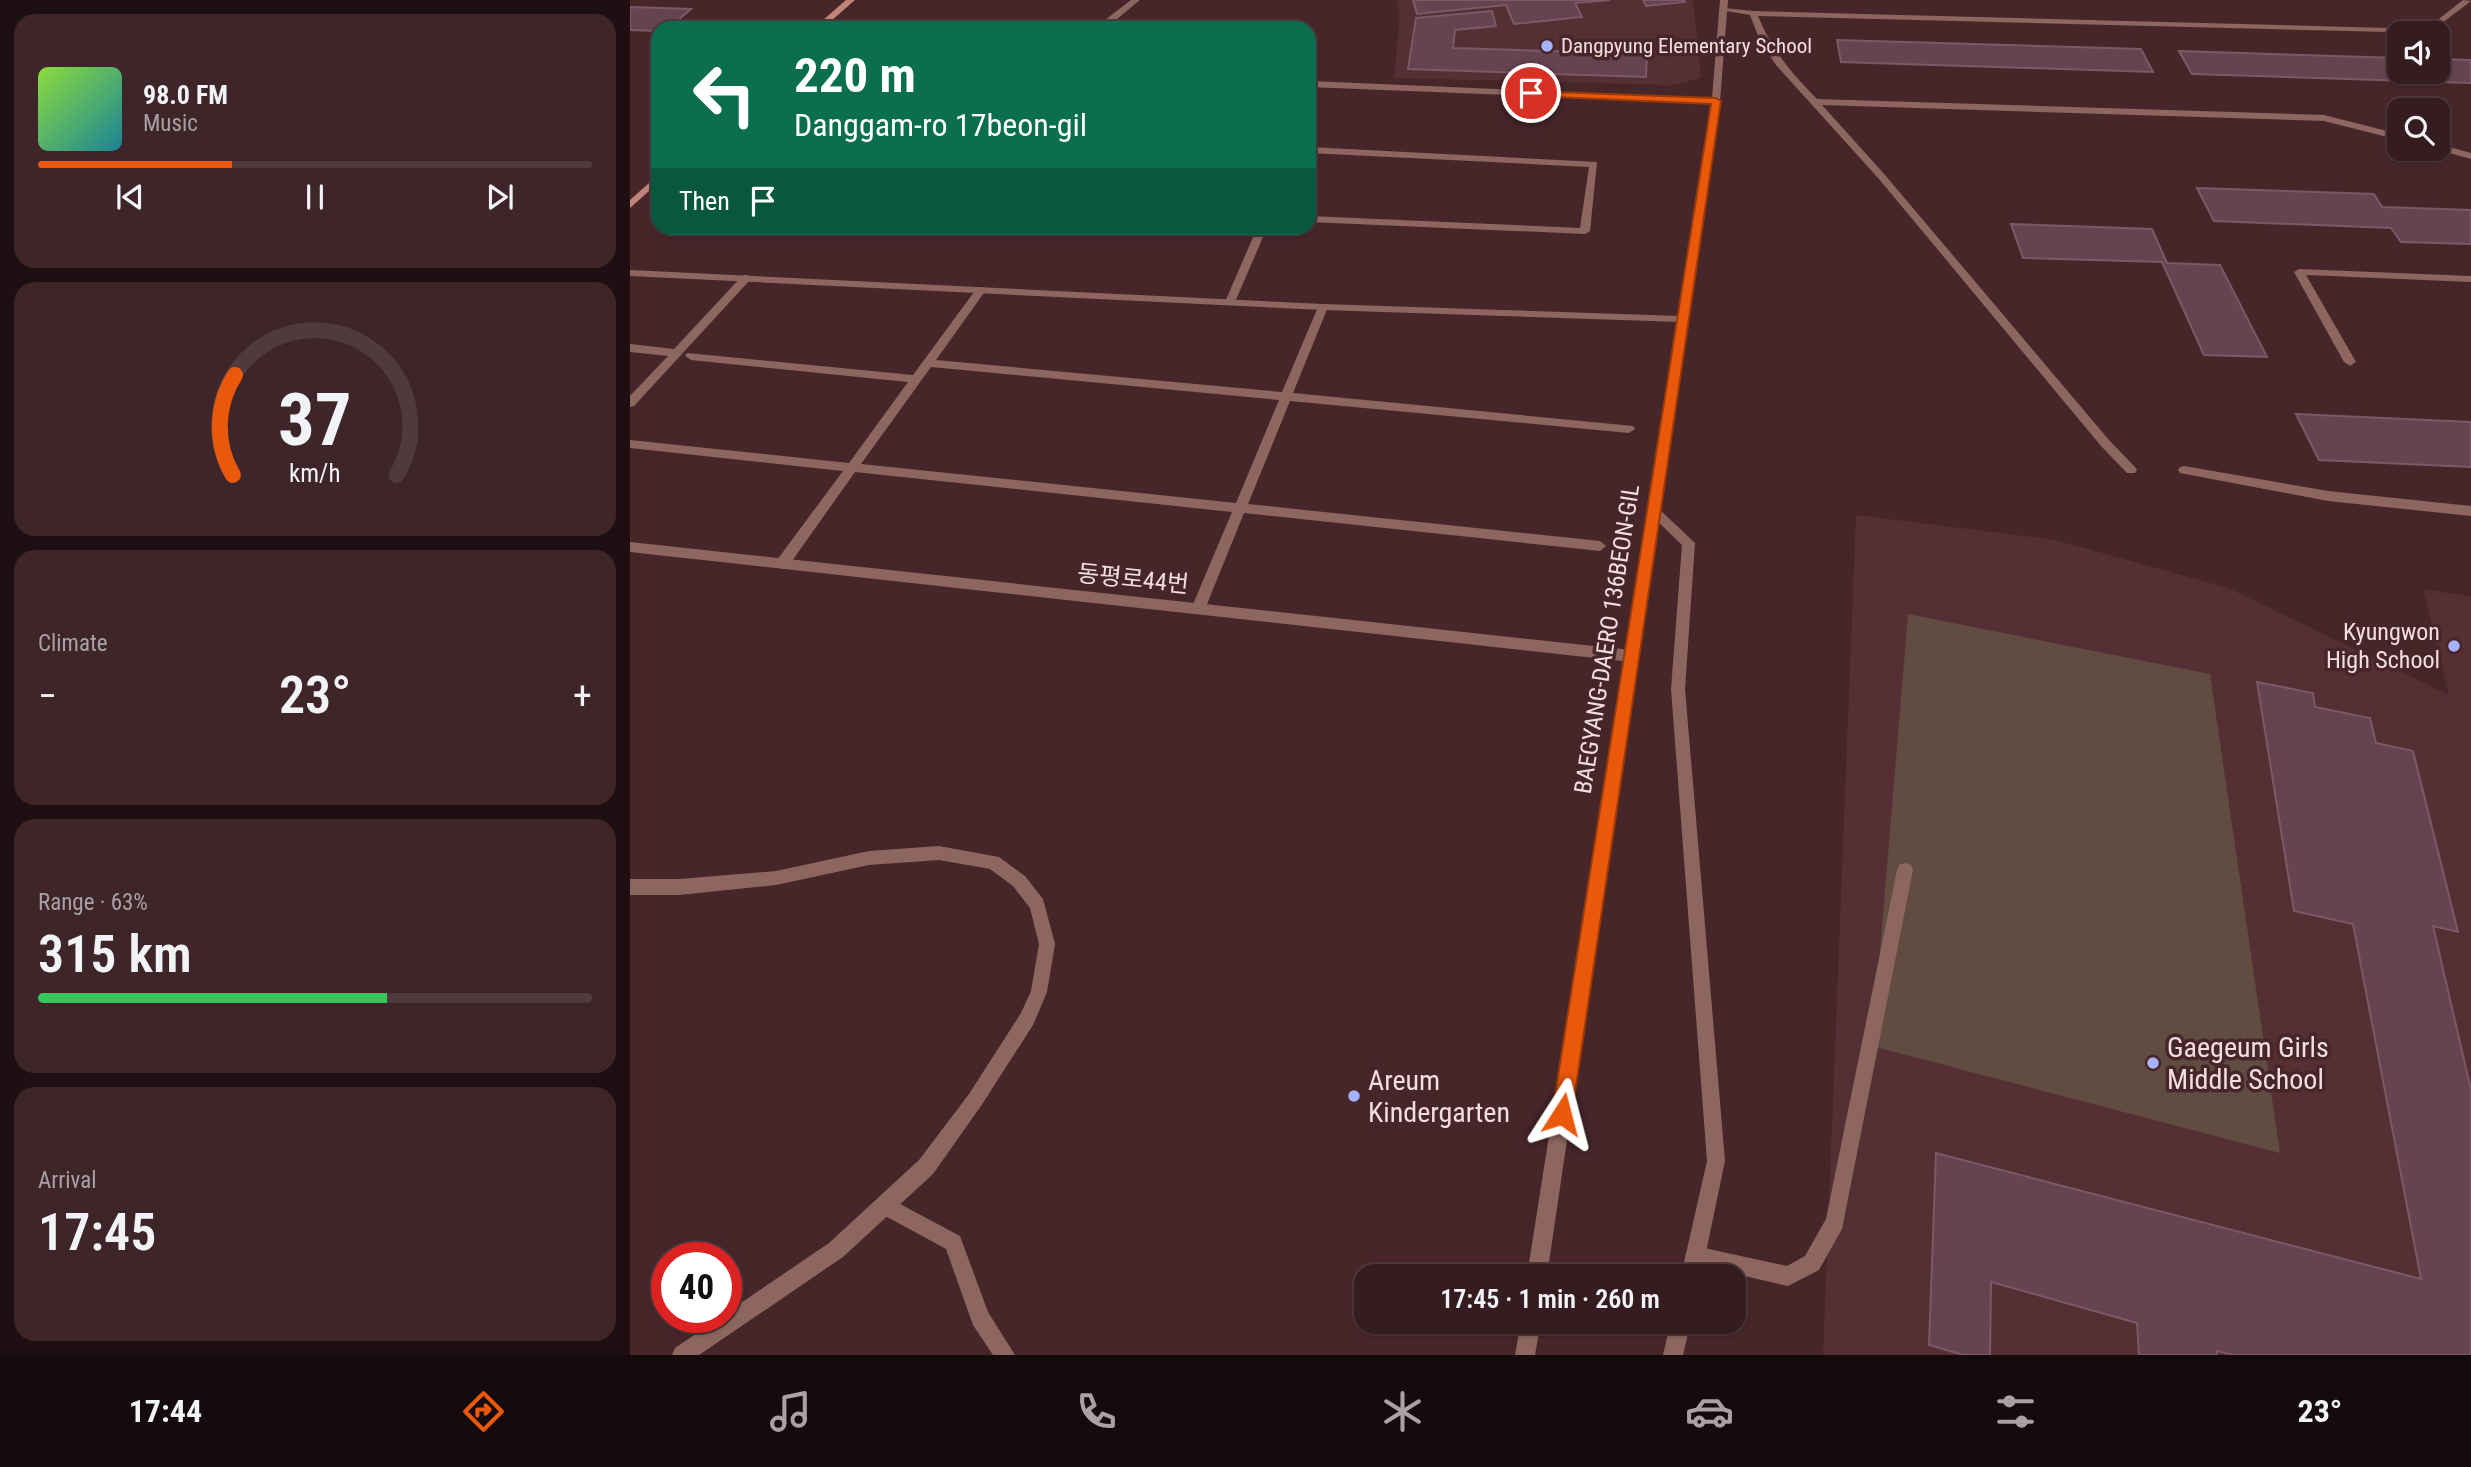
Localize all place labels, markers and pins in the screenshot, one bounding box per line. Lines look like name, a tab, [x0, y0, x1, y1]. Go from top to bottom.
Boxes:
place label: Dangpyung Elementary School	[1561, 34, 1812, 58]
marker: Dangpyung Elementary School	[1539, 38, 1555, 54]
pin	[1501, 63, 1561, 123]
place label: Kyungwon High School	[2326, 618, 2440, 674]
marker: Kyungwon High School	[2446, 638, 2462, 654]
place label: Gaegeum Girls Middle School	[2167, 1031, 2329, 1096]
marker: Gaegeum Girls Middle School	[2145, 1055, 2161, 1071]
place label: Areum Kindergarten	[1368, 1064, 1510, 1129]
marker: Areum Kindergarten	[1346, 1088, 1362, 1104]

